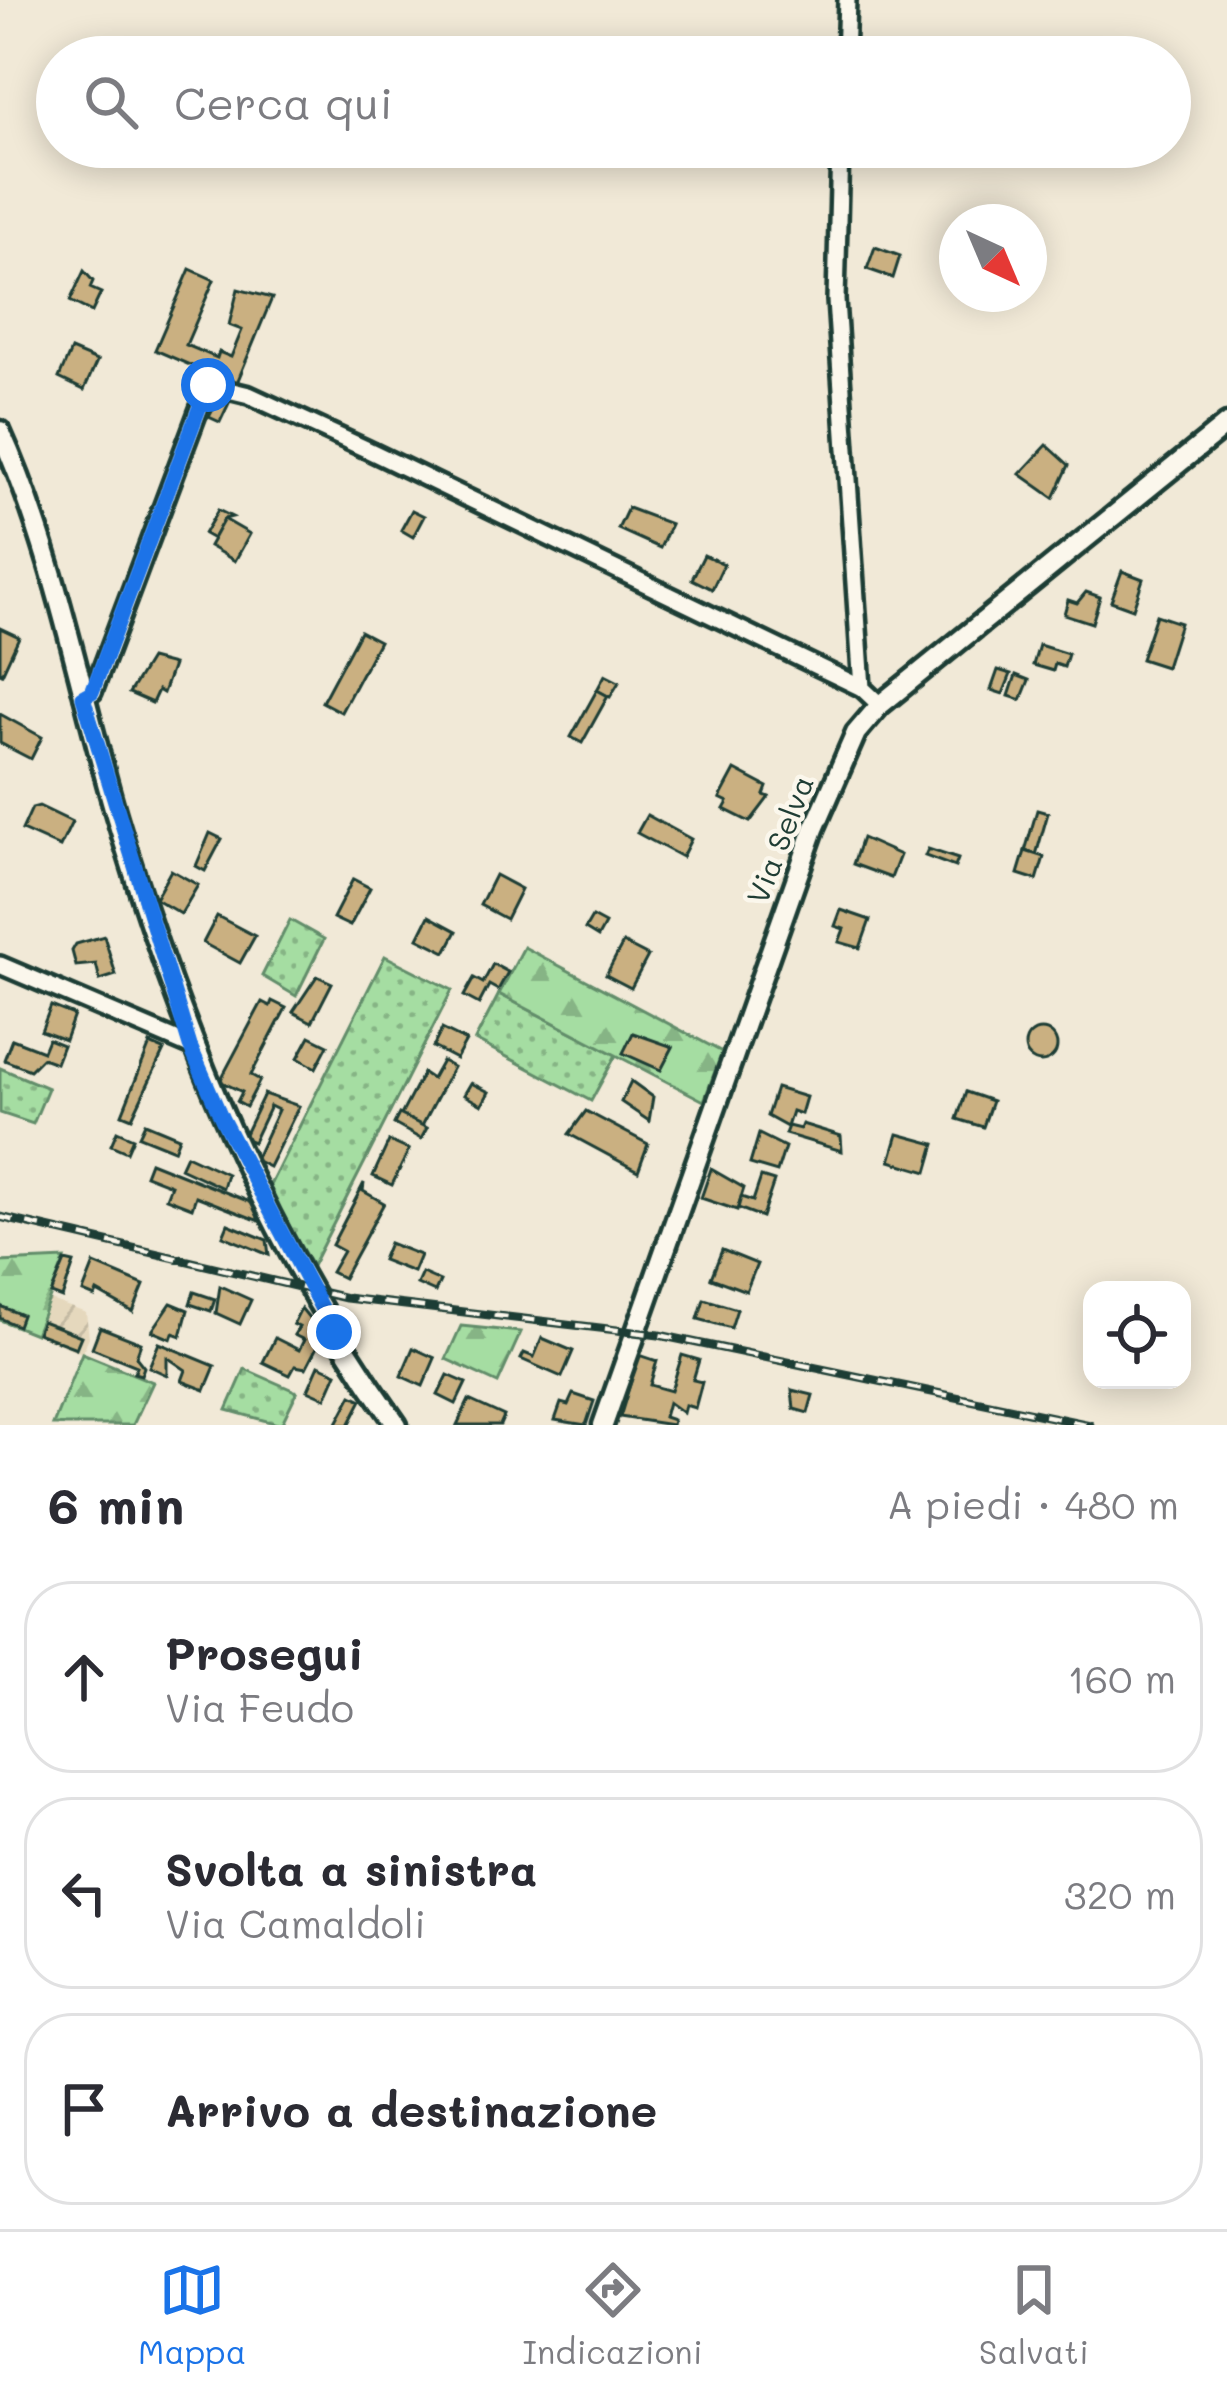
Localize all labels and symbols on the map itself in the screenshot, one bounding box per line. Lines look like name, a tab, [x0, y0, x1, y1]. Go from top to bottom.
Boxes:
north arrow	[939, 204, 1047, 312]
route start	[181, 358, 235, 412]
street label: Via Selva	[736, 769, 822, 909]
route end	[307, 1305, 361, 1359]

